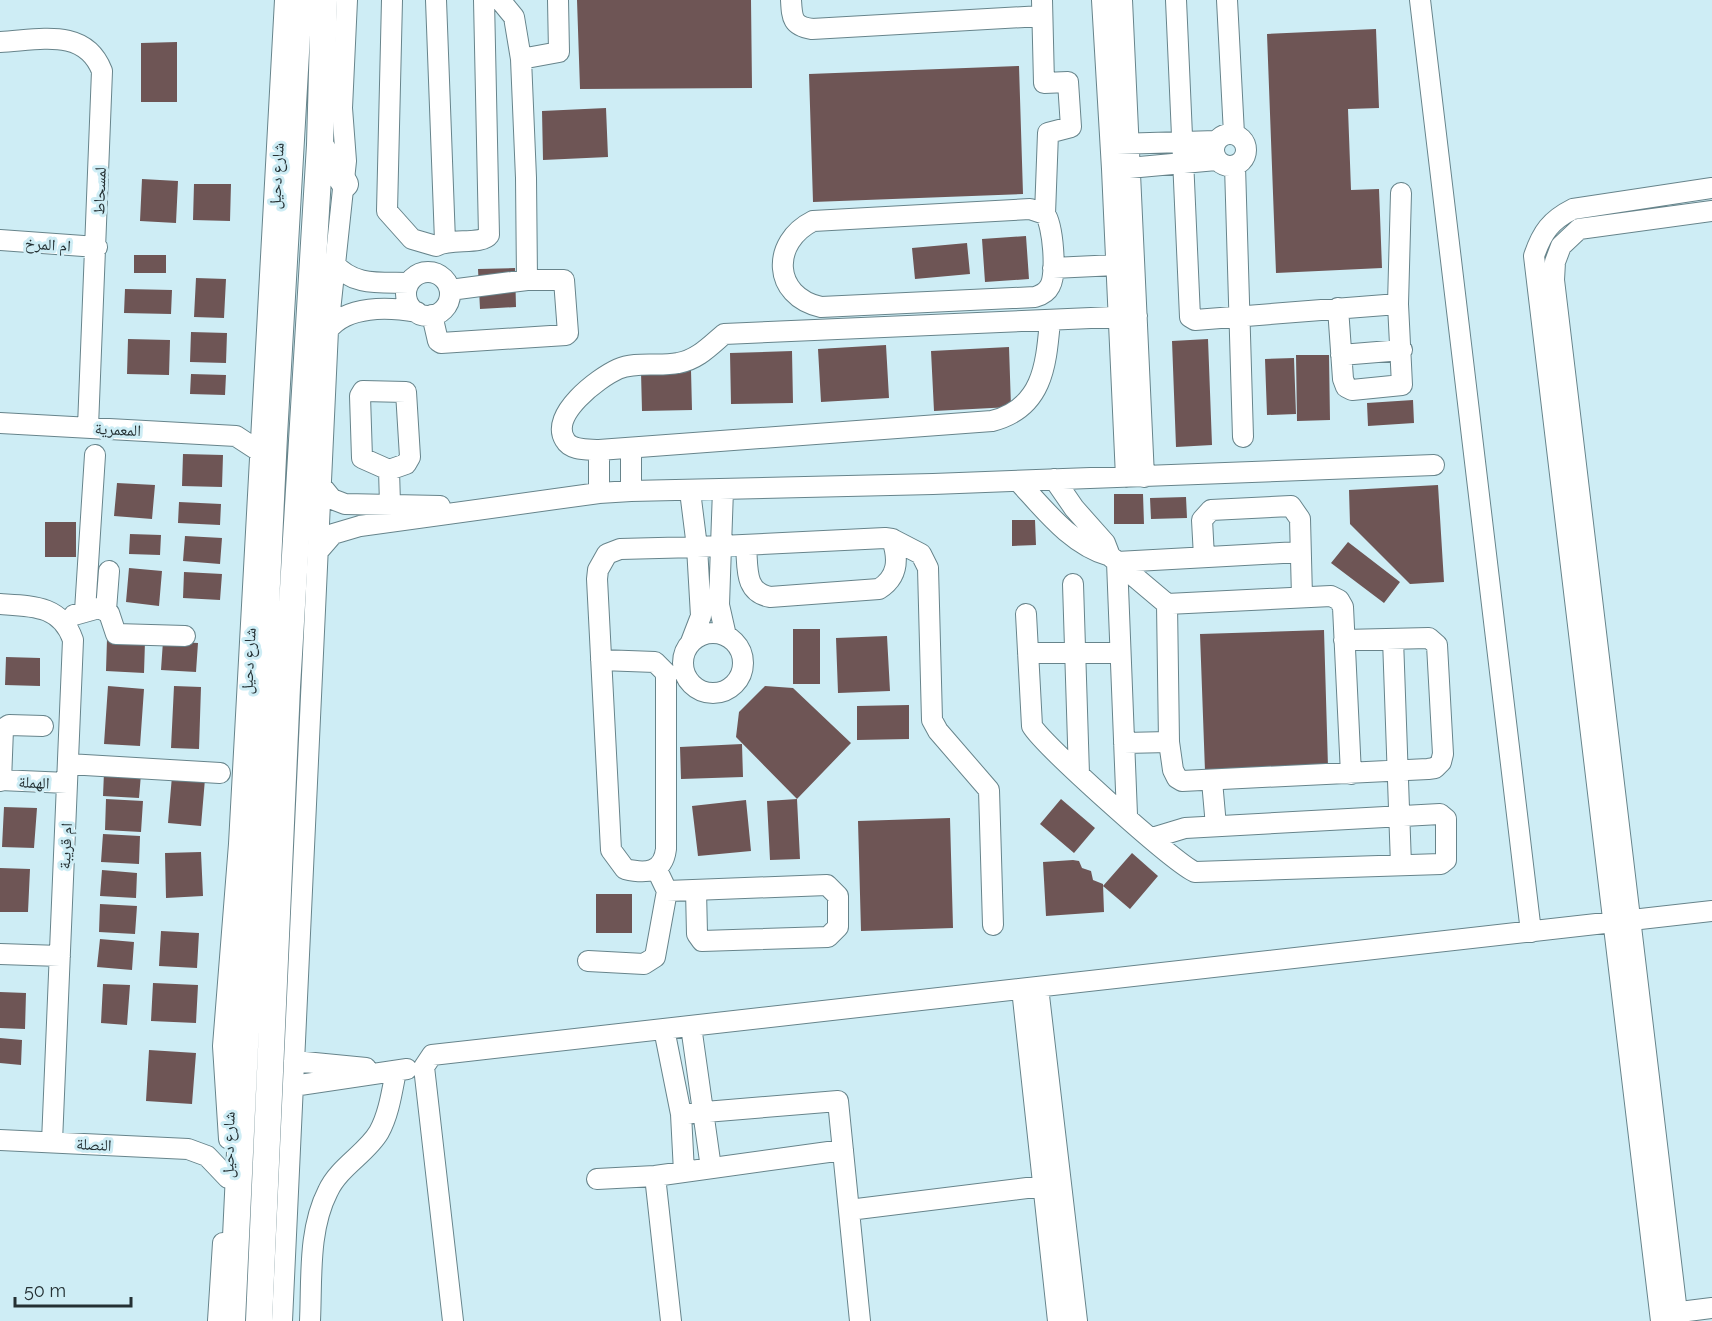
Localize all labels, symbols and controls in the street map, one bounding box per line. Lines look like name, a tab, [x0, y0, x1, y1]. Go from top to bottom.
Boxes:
street label: شارع دحيل	[265, 142, 289, 210]
street label: لمسحاط	[89, 167, 110, 215]
street label: ام المرخ	[24, 233, 72, 257]
street label: المعمرية	[94, 419, 142, 440]
street label: شارع دحيل	[237, 627, 261, 695]
street label: الهملة	[18, 772, 50, 793]
street label: ام قريبة	[55, 822, 77, 870]
street label: شارع دحيل	[218, 1112, 240, 1178]
street label: النصلة	[76, 1134, 112, 1155]
scale bar	[15, 1270, 130, 1308]
text: 50 m	[24, 1280, 66, 1301]

